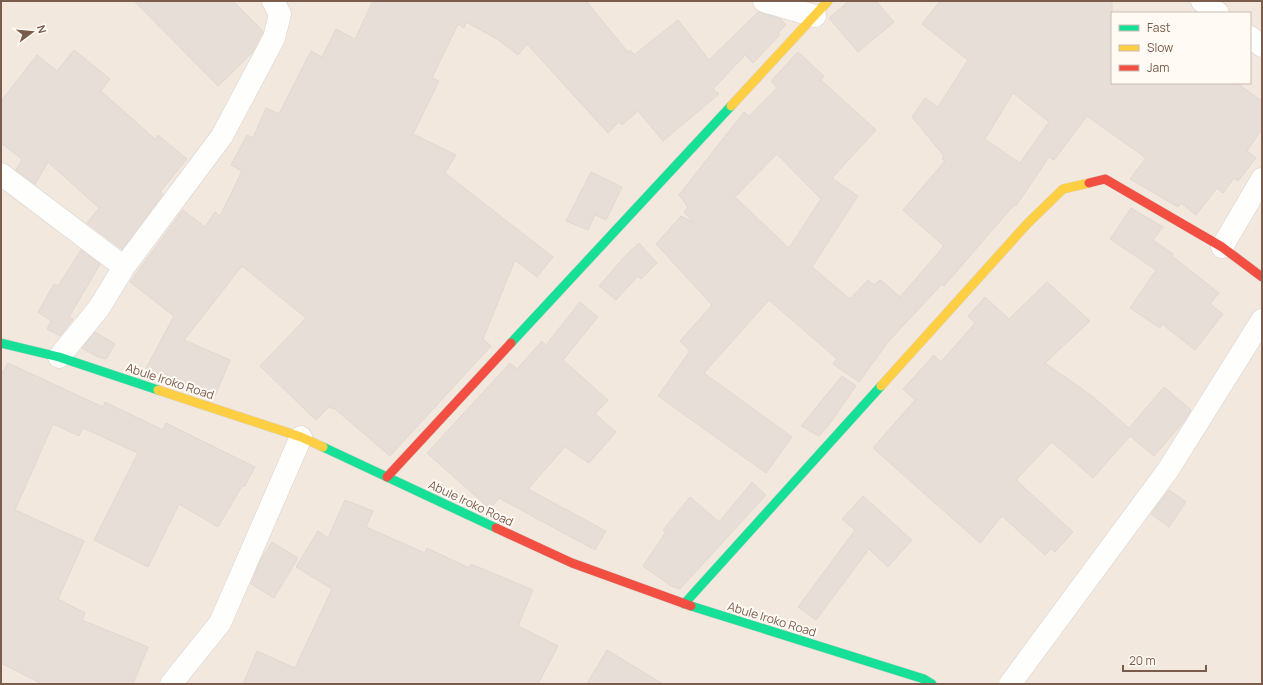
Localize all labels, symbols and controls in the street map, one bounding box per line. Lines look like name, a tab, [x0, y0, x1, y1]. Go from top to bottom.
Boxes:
north arrow	[12, 12, 52, 52]
legend	[1111, 12, 1251, 84]
text: Fast	[1147, 19, 1171, 36]
text: N	[34, 23, 50, 35]
text: Slow	[1147, 39, 1173, 56]
text: Jam	[1147, 59, 1169, 76]
street label: Abule Iroko Road	[124, 359, 216, 403]
street label: Abule Iroko Road	[426, 476, 516, 530]
street label: Abule Iroko Road	[726, 597, 818, 641]
scale bar	[1123, 647, 1206, 673]
text: 20 m	[1129, 652, 1156, 669]

